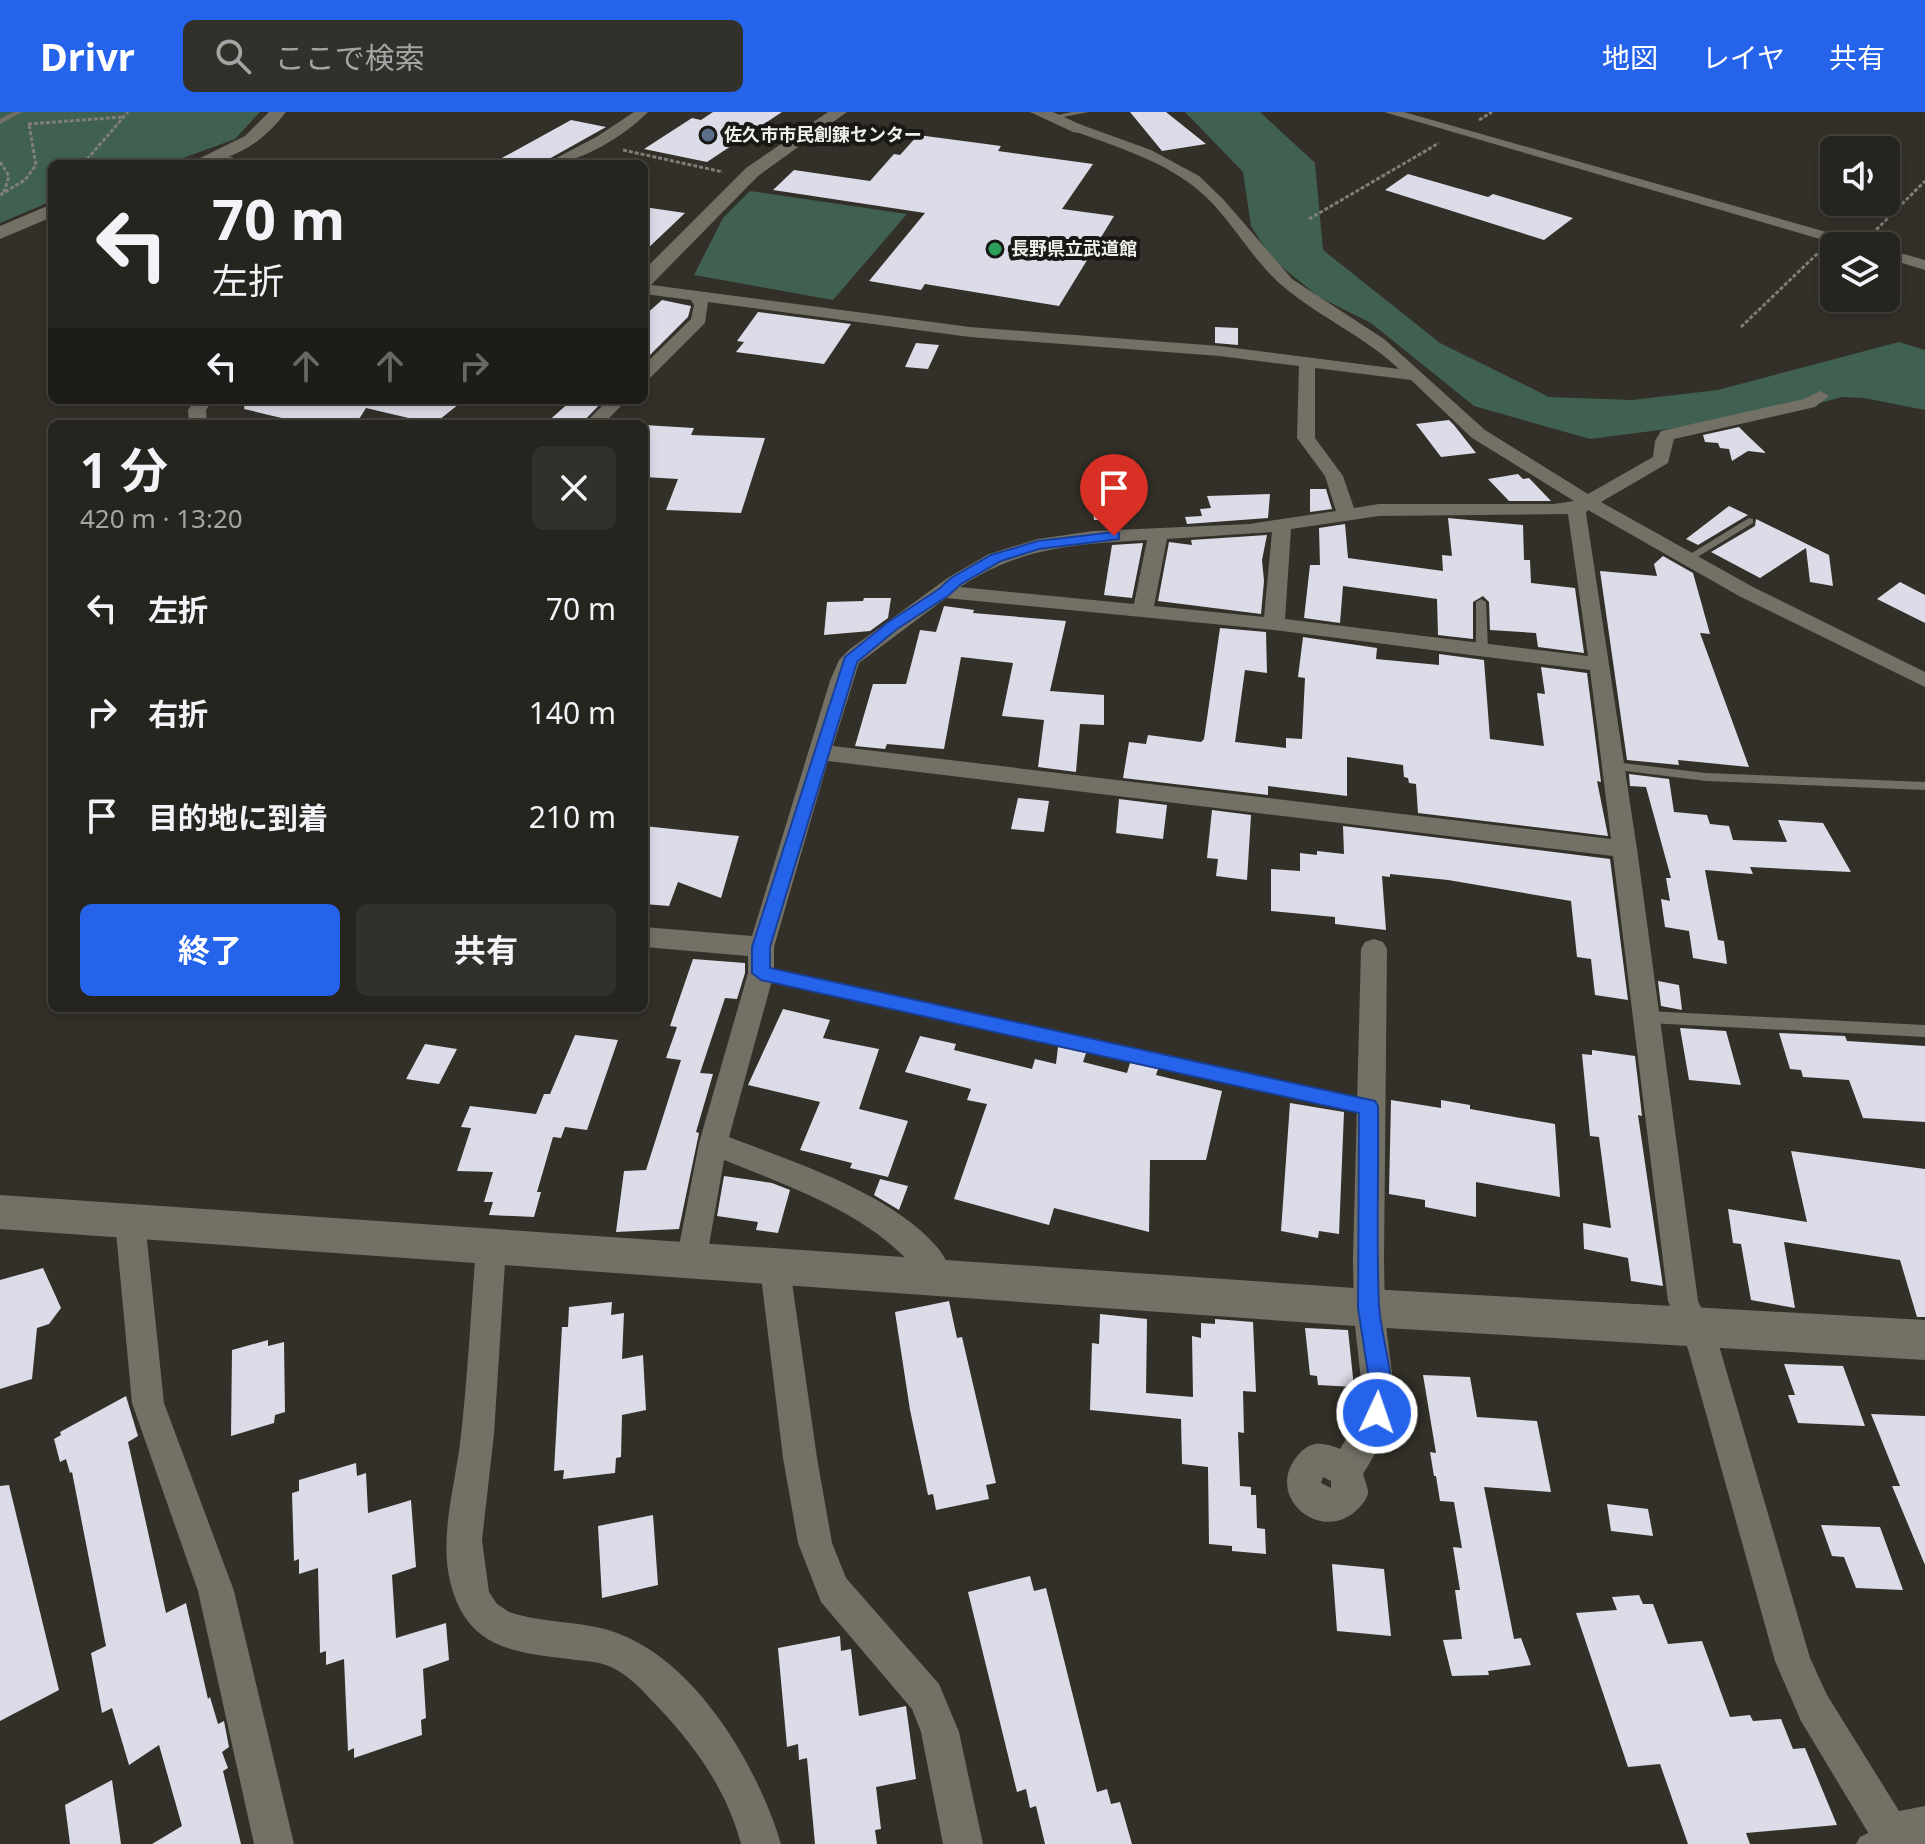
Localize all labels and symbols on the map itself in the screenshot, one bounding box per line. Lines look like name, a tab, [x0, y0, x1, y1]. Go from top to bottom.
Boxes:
place label: 佐久市市民創錬センター	[724, 122, 922, 146]
marker: 佐久市市民創錬センター	[699, 126, 717, 144]
place label: 長野県立武道館	[1011, 236, 1137, 260]
marker: 長野県立武道館	[986, 240, 1004, 258]
pin	[1080, 454, 1148, 536]
position arrow	[1335, 1371, 1419, 1455]

